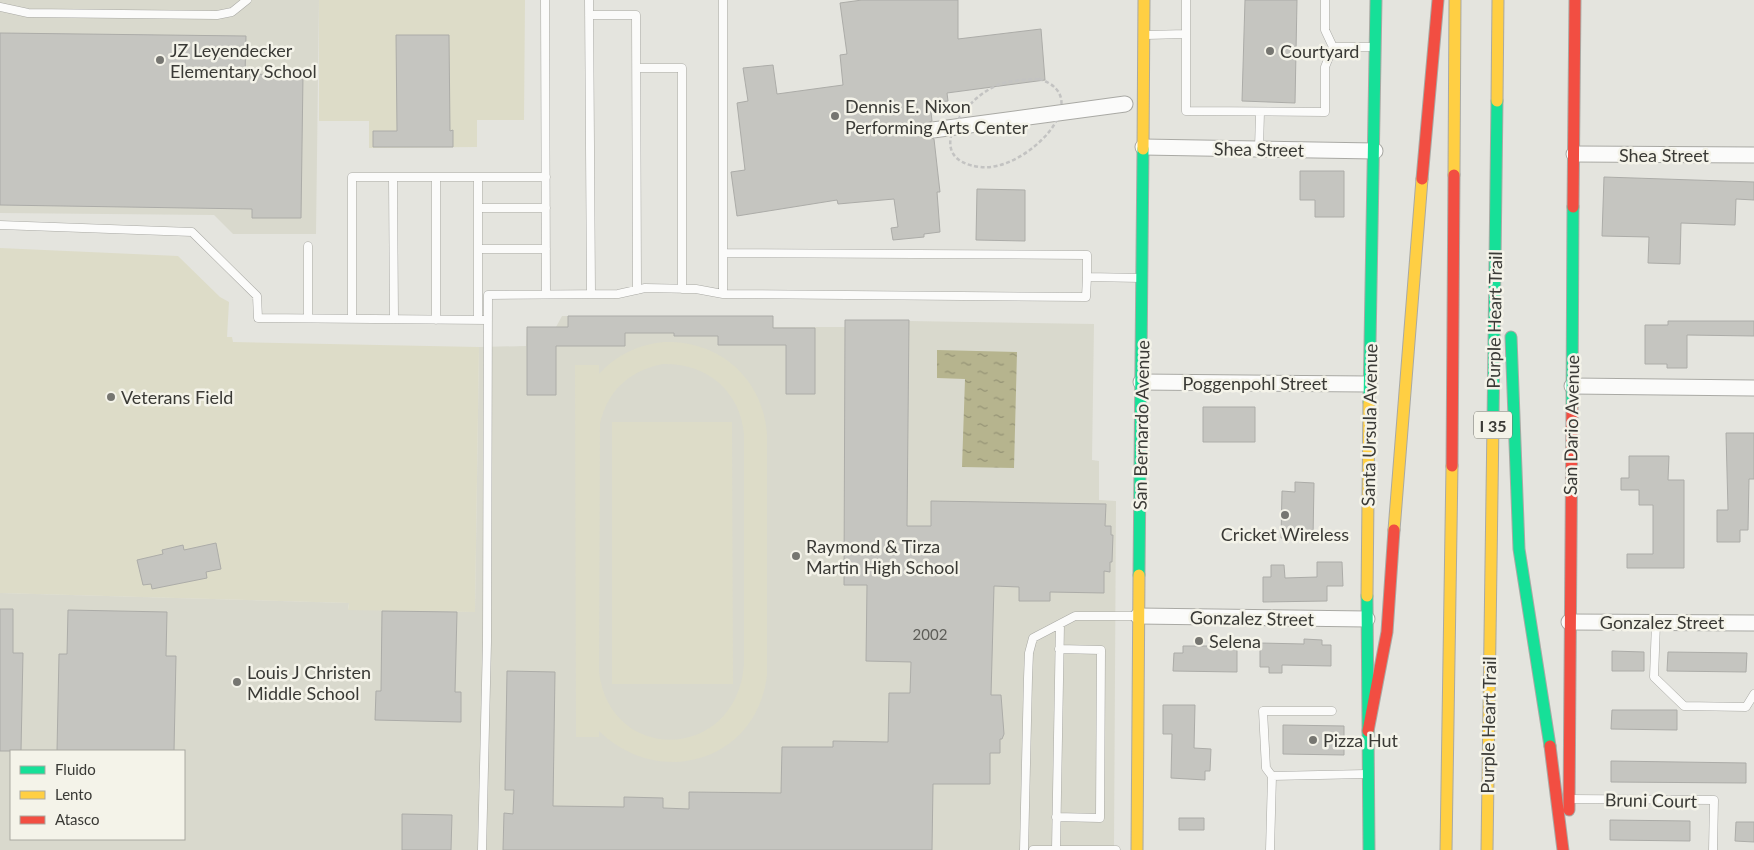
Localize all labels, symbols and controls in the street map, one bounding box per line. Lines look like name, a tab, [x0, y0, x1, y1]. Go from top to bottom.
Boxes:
place label: JZ Leyendecker Elementary School	[170, 39, 317, 82]
place label: Courtyard	[1280, 40, 1359, 62]
marker: Courtyard	[1264, 45, 1276, 57]
marker: JZ Leyendecker Elementary School	[154, 54, 166, 66]
place label: Dennis E. Nixon Performing Arts Center	[845, 95, 1028, 138]
marker: Dennis E. Nixon Performing Arts Center	[829, 110, 841, 122]
street label: Shea Street	[1214, 137, 1305, 161]
street label: Shea Street	[1619, 144, 1710, 166]
street label: Purple Heart Trail	[1482, 251, 1506, 389]
street label: San Bernardo Avenue	[1129, 340, 1153, 510]
street label: Santa Ursula Avenue	[1357, 344, 1381, 506]
street label: San Dario Avenue	[1559, 355, 1583, 495]
street label: Poggenpohl Street	[1182, 372, 1328, 394]
place label: Veterans Field	[121, 386, 233, 408]
marker: Veterans Field	[105, 391, 117, 403]
road number: I 35	[1474, 412, 1512, 438]
marker: Cricket Wireless	[1279, 509, 1291, 521]
place label: Cricket Wireless	[1221, 523, 1349, 545]
place label: Raymond & Tirza Martin High School	[806, 535, 959, 578]
marker: Raymond & Tirza Martin High School	[790, 550, 802, 562]
street label: Gonzalez Street	[1190, 606, 1315, 630]
street label: Gonzalez Street	[1600, 611, 1725, 633]
house number: 2002	[913, 625, 947, 643]
place label: Selena	[1209, 630, 1261, 652]
marker: Selena	[1193, 635, 1205, 647]
street label: Purple Heart Trail	[1476, 656, 1500, 794]
place label: Louis J Christen Middle School	[247, 661, 371, 704]
marker: Louis J Christen Middle School	[231, 676, 243, 688]
place label: Pizza Hut	[1323, 729, 1399, 751]
marker: Pizza Hut	[1307, 734, 1319, 746]
legend	[10, 750, 185, 840]
text: Fluido	[55, 760, 96, 778]
text: Lento	[55, 785, 92, 803]
street label: Bruni Court	[1605, 788, 1698, 812]
text: Atasco	[55, 810, 100, 828]

